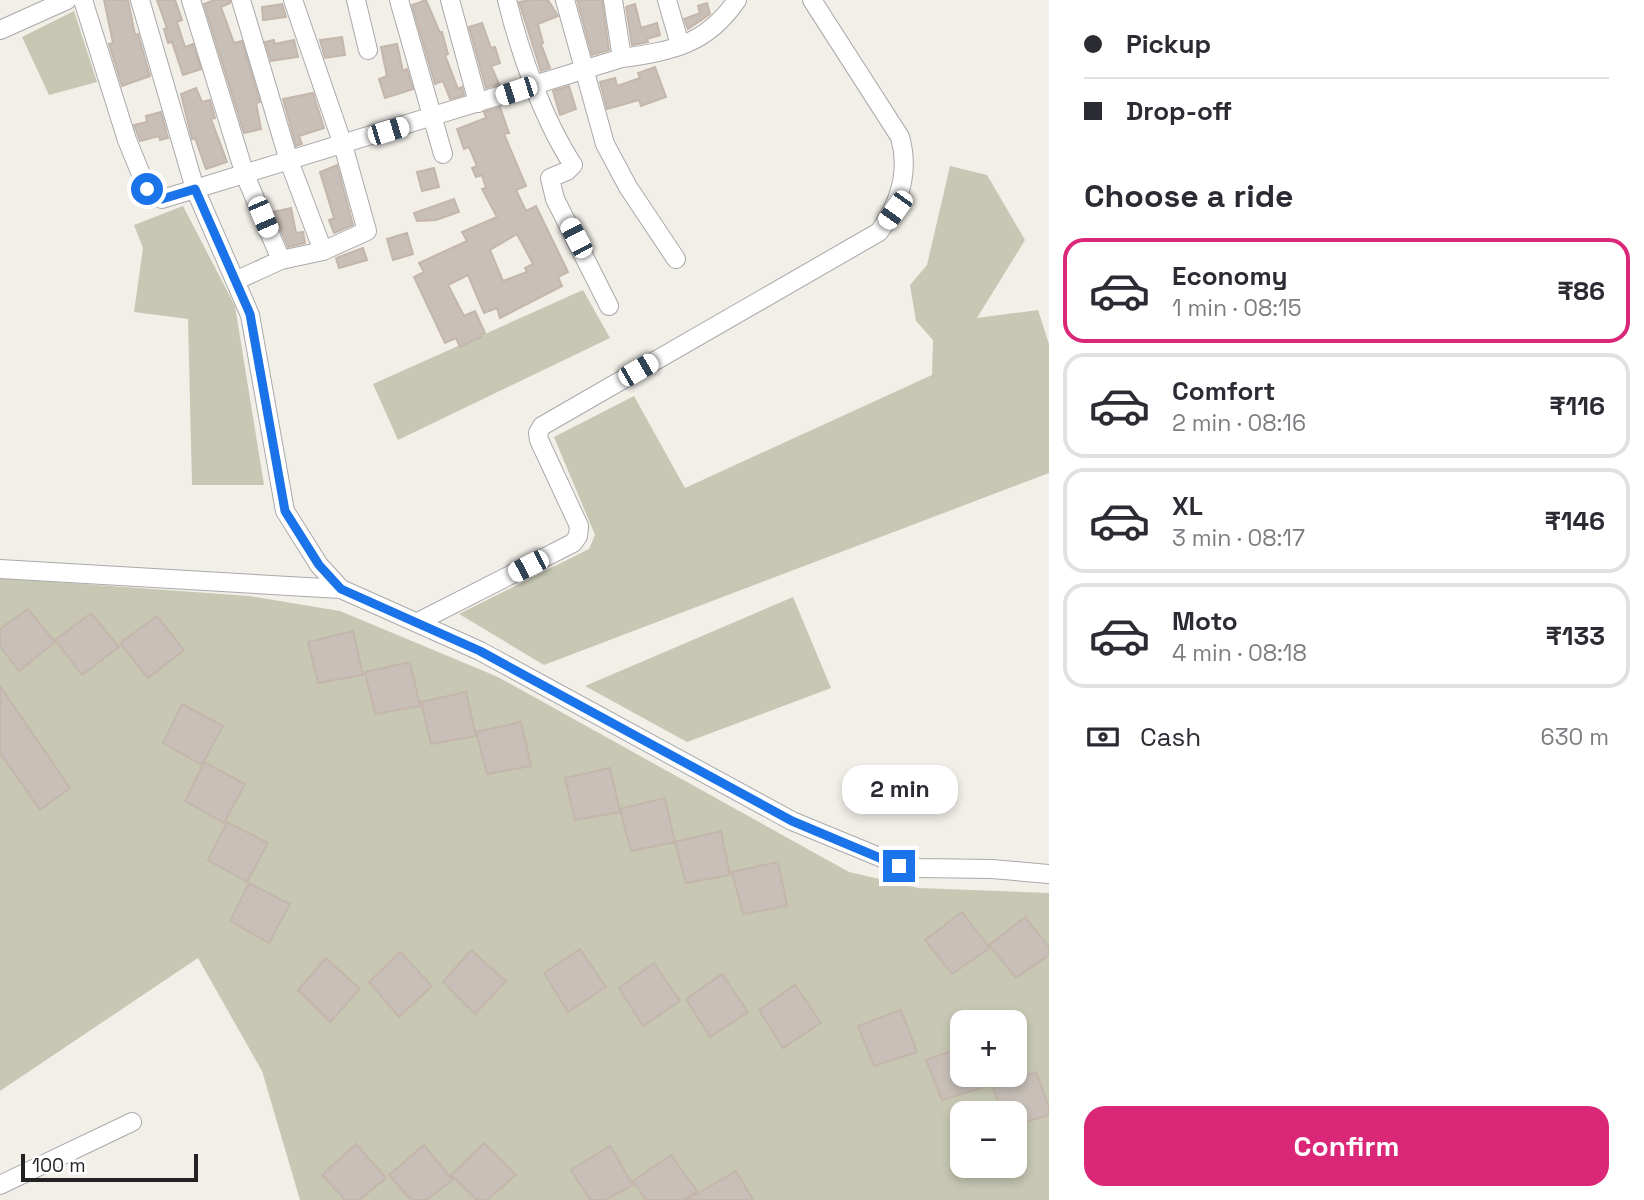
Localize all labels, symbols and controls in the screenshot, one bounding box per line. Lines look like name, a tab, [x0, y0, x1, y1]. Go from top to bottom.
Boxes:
text: Pickup	[1126, 27, 1211, 61]
car	[493, 75, 540, 107]
text: Drop-off	[1126, 94, 1232, 128]
car	[365, 115, 412, 147]
route start	[131, 173, 163, 205]
text: Choose a ride	[1084, 176, 1294, 216]
car	[875, 187, 916, 233]
car	[246, 194, 281, 240]
car	[557, 215, 596, 261]
icon: car	[1088, 259, 1151, 322]
text: Economy	[1172, 259, 1288, 293]
text: ₹86	[1557, 274, 1605, 308]
text: 1 min · 08:15	[1172, 293, 1301, 323]
car	[615, 350, 662, 390]
icon: car	[1088, 374, 1151, 437]
text: Comfort	[1172, 374, 1275, 408]
text: ₹116	[1549, 389, 1605, 423]
text: 2 min · 08:16	[1172, 408, 1306, 438]
icon: car	[1088, 489, 1151, 552]
text: XL	[1172, 489, 1203, 523]
text: ₹146	[1544, 504, 1605, 538]
text: 3 min · 08:17	[1172, 523, 1305, 553]
car	[505, 547, 552, 585]
icon: car	[1088, 604, 1151, 667]
text: Moto	[1172, 604, 1238, 638]
text: ₹133	[1545, 619, 1605, 653]
text: 4 min · 08:18	[1172, 638, 1307, 668]
icon: cash	[1084, 718, 1122, 756]
text: Cash	[1140, 720, 1201, 754]
text: 630 m	[1541, 722, 1609, 752]
callout: 2 min	[841, 764, 957, 814]
text: 2 min	[870, 774, 930, 804]
route end	[883, 850, 915, 882]
map controls	[950, 1010, 1027, 1178]
button: +	[950, 1010, 1027, 1087]
button: −	[950, 1101, 1027, 1178]
button: Confirm	[1084, 1106, 1609, 1186]
scale bar	[21, 1151, 198, 1183]
text: 100 m	[32, 1153, 86, 1178]

